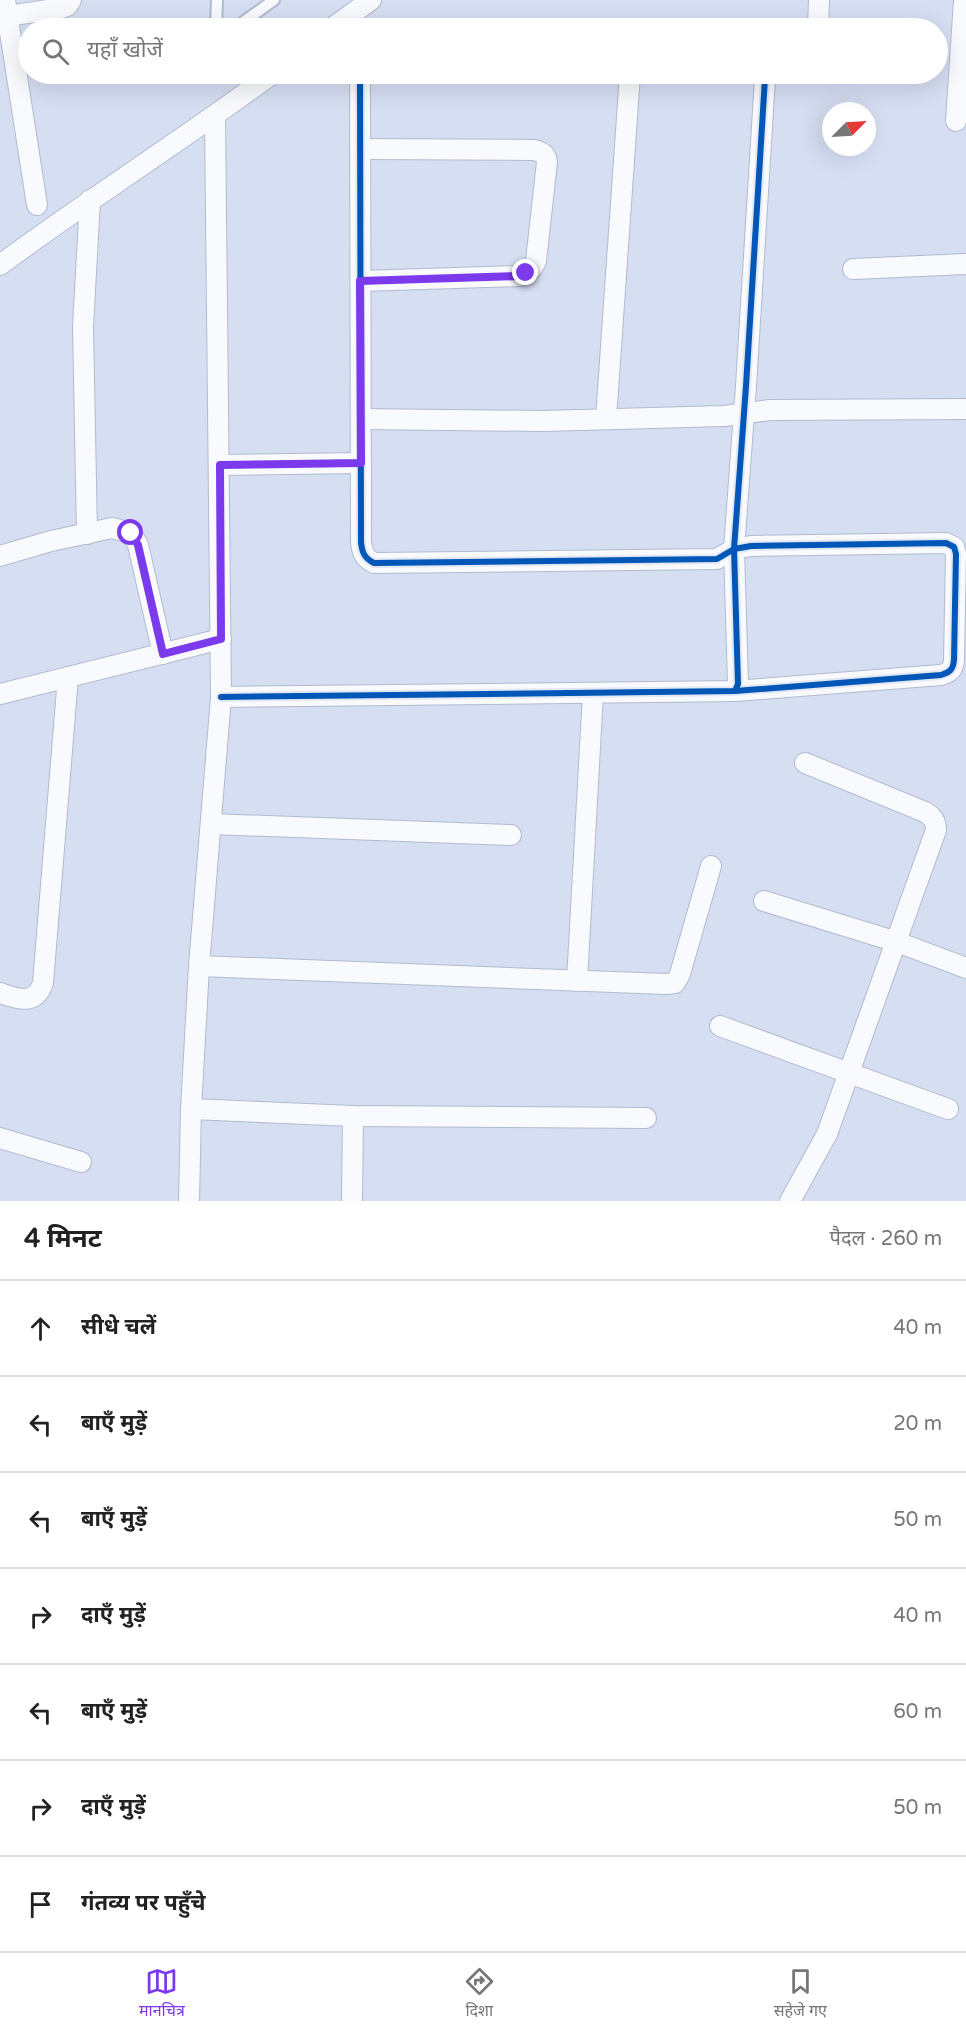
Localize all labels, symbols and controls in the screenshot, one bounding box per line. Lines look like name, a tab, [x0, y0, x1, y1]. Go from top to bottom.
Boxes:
search box	[18, 18, 948, 84]
icon: search	[39, 35, 72, 68]
text: यहाँ खोजें	[87, 37, 163, 63]
north arrow	[822, 102, 876, 156]
route end	[512, 259, 538, 285]
route start	[117, 519, 143, 545]
text: 4 मिनट	[24, 1223, 102, 1254]
text: पैदल · 260 m	[830, 1227, 942, 1251]
icon: ahead	[24, 1312, 57, 1345]
text: सीधे चलें	[81, 1314, 156, 1340]
text: 40 m	[893, 1316, 942, 1340]
icon: left	[24, 1408, 57, 1441]
text: बाएँ मुड़ें	[81, 1410, 147, 1436]
text: 20 m	[893, 1412, 942, 1436]
icon: left	[24, 1504, 57, 1537]
text: बाएँ मुड़ें	[81, 1506, 147, 1532]
text: 50 m	[893, 1508, 942, 1532]
icon: right	[24, 1600, 57, 1633]
text: दाएँ मुड़ें	[81, 1602, 146, 1628]
text: 40 m	[893, 1604, 942, 1628]
icon: left	[24, 1696, 57, 1729]
text: बाएँ मुड़ें	[81, 1698, 147, 1724]
text: 60 m	[893, 1700, 942, 1724]
icon: right	[24, 1792, 57, 1825]
text: दाएँ मुड़ें	[81, 1794, 146, 1820]
text: 50 m	[893, 1796, 942, 1820]
icon: arrive	[24, 1888, 57, 1921]
text: गंतव्य पर पहुँचे	[81, 1890, 206, 1916]
tab: मानचित्र	[139, 1965, 185, 2023]
tab: दिशा	[463, 1965, 496, 2023]
tab: सहेजे गए	[774, 1965, 827, 2023]

